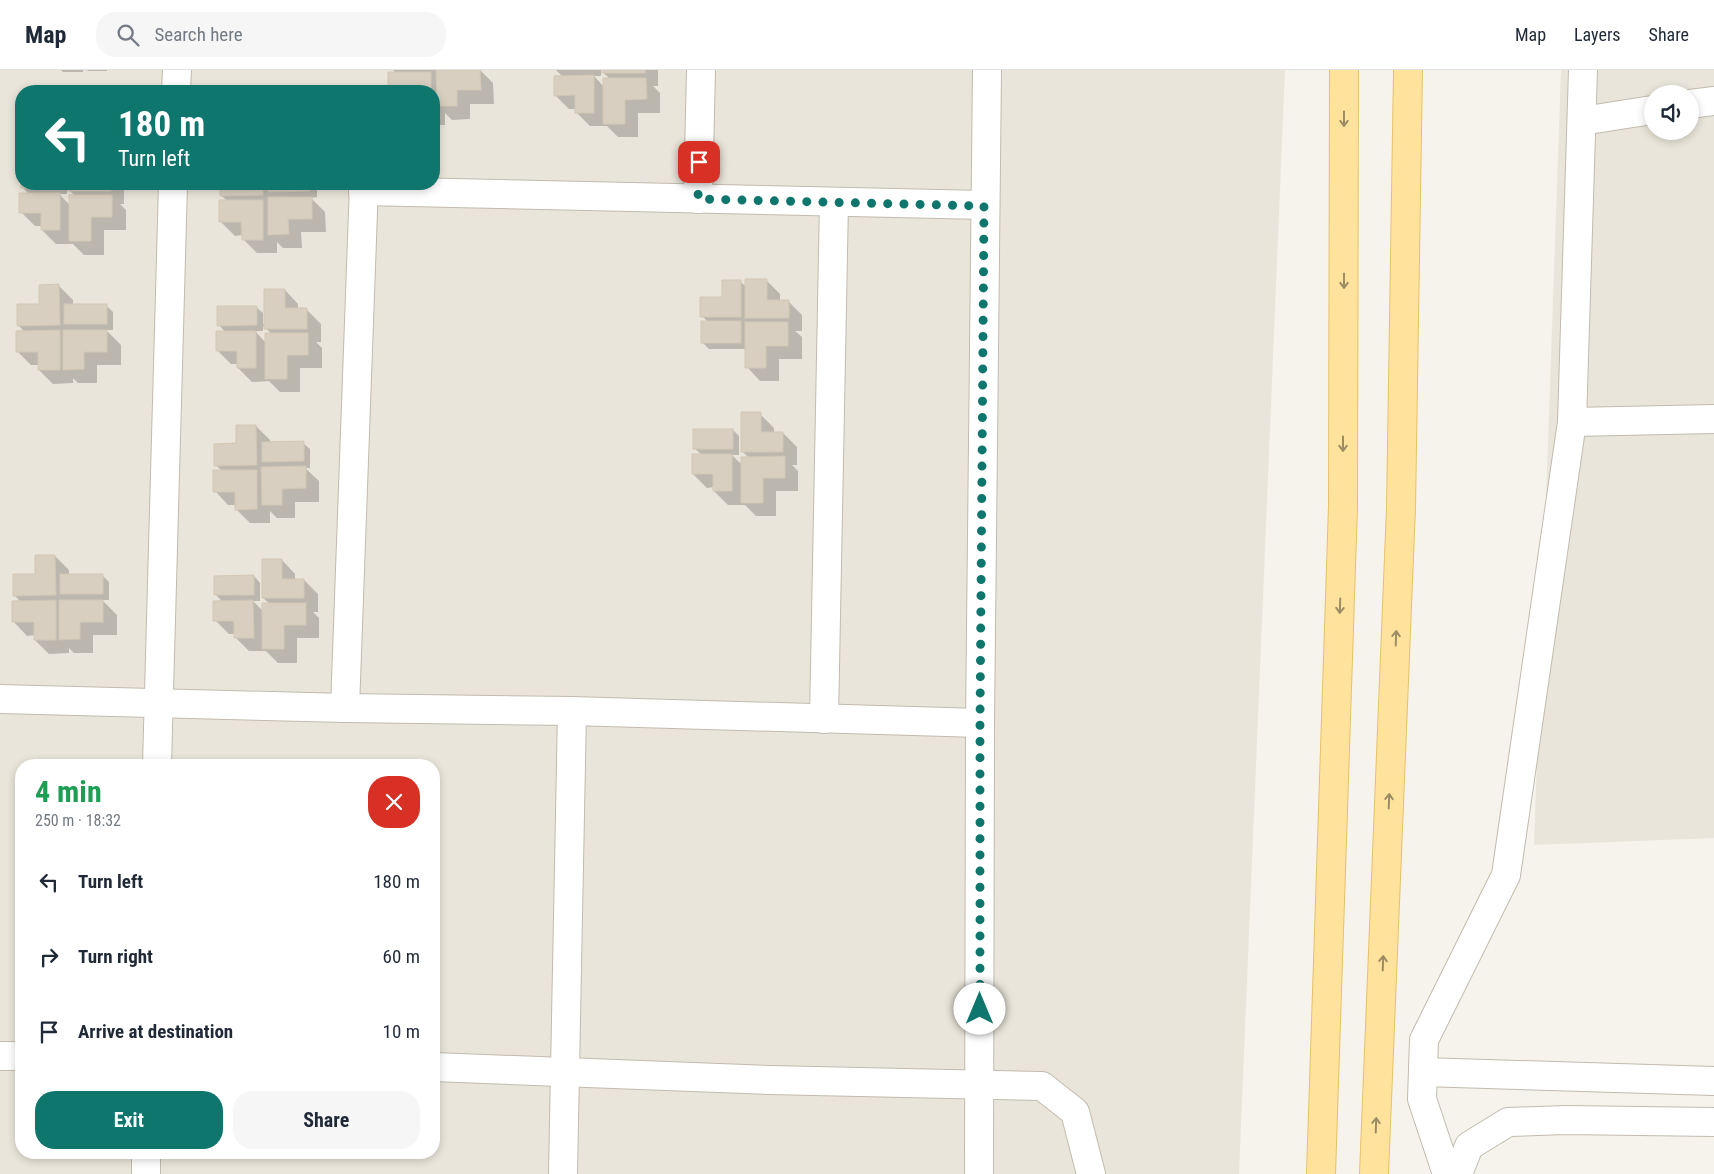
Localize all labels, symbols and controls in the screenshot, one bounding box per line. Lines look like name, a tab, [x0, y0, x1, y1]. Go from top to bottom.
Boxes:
search box	[96, 12, 446, 57]
text: Map	[25, 21, 66, 49]
icon: search	[114, 21, 142, 49]
text: Search here	[154, 23, 243, 46]
text: Map	[1515, 24, 1546, 45]
text: Layers	[1574, 24, 1621, 45]
text: Share	[1649, 24, 1689, 45]
map controls	[1644, 85, 1699, 140]
button: sound	[1644, 85, 1699, 140]
text: 180 m	[118, 104, 205, 145]
icon: left	[35, 105, 100, 170]
one-way arrow	[1339, 110, 1349, 126]
pin	[678, 141, 720, 183]
text: Turn left	[118, 146, 190, 171]
icon: arrive	[685, 148, 713, 176]
one-way arrow	[1339, 273, 1348, 289]
one-way arrow	[1338, 435, 1348, 451]
one-way arrow	[1335, 598, 1344, 614]
one-way arrow	[1391, 630, 1400, 646]
text: 4 min	[35, 774, 102, 809]
button: close	[368, 776, 420, 828]
one-way arrow	[1385, 793, 1394, 809]
text: 250 m · 18:32	[35, 811, 121, 830]
icon: left	[35, 868, 63, 896]
text: Turn left	[78, 870, 143, 893]
text: 180 m	[373, 870, 420, 893]
icon: right	[35, 943, 63, 971]
text: Turn right	[78, 945, 153, 968]
text: 60 m	[383, 945, 420, 968]
one-way arrow	[1378, 955, 1387, 971]
position arrow	[953, 982, 1005, 1034]
icon: arrive	[35, 1018, 63, 1046]
text: Arrive at destination	[78, 1020, 233, 1043]
text: 10 m	[383, 1020, 420, 1043]
button: Exit	[35, 1091, 223, 1149]
button: Share	[233, 1091, 420, 1149]
one-way arrow	[1372, 1118, 1381, 1134]

